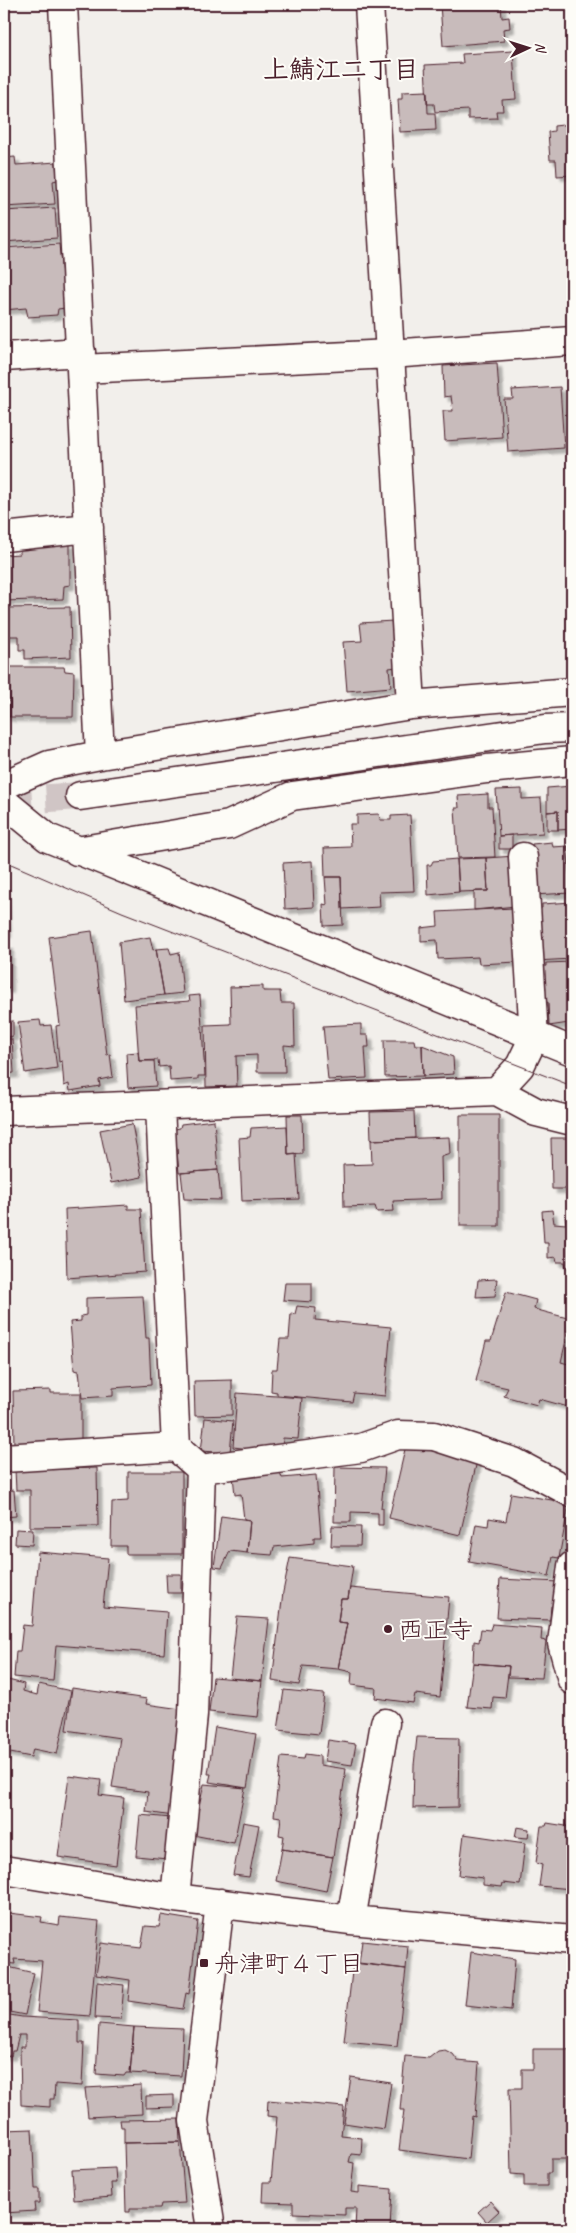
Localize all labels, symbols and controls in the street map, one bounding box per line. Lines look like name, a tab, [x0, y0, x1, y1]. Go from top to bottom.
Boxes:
north arrow	[504, 22, 554, 72]
text: N	[532, 42, 549, 54]
district label: 上鯖江二丁目	[263, 53, 419, 86]
place label: 西正寺	[398, 1614, 473, 1646]
marker: 西正寺	[382, 1623, 394, 1635]
place label: 舟津町４丁目	[214, 1948, 364, 1980]
marker: 舟津町４丁目	[198, 1957, 210, 1969]

